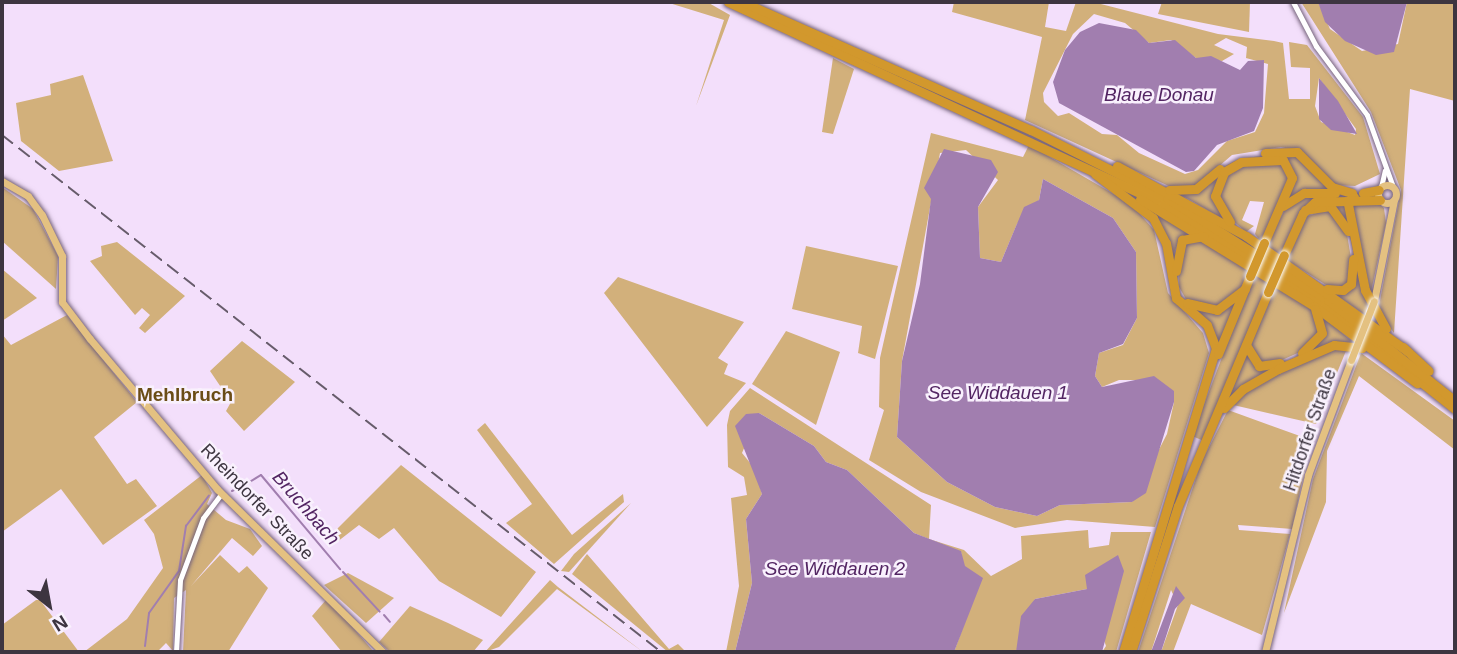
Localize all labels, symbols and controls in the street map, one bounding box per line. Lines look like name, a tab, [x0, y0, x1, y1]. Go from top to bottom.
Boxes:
water label: Blaue Donau	[1104, 84, 1214, 106]
street label: Hitdorfer Straße	[1279, 366, 1341, 494]
water label: See Widdauen 1	[928, 382, 1068, 404]
district label: Mehlbruch	[137, 384, 233, 406]
street label: Rheindorfer Straße	[196, 439, 318, 565]
water label: Bruchbach	[268, 466, 344, 550]
water label: See Widdauen 2	[765, 558, 905, 580]
north arrow	[14, 570, 84, 640]
text: N	[49, 611, 71, 636]

